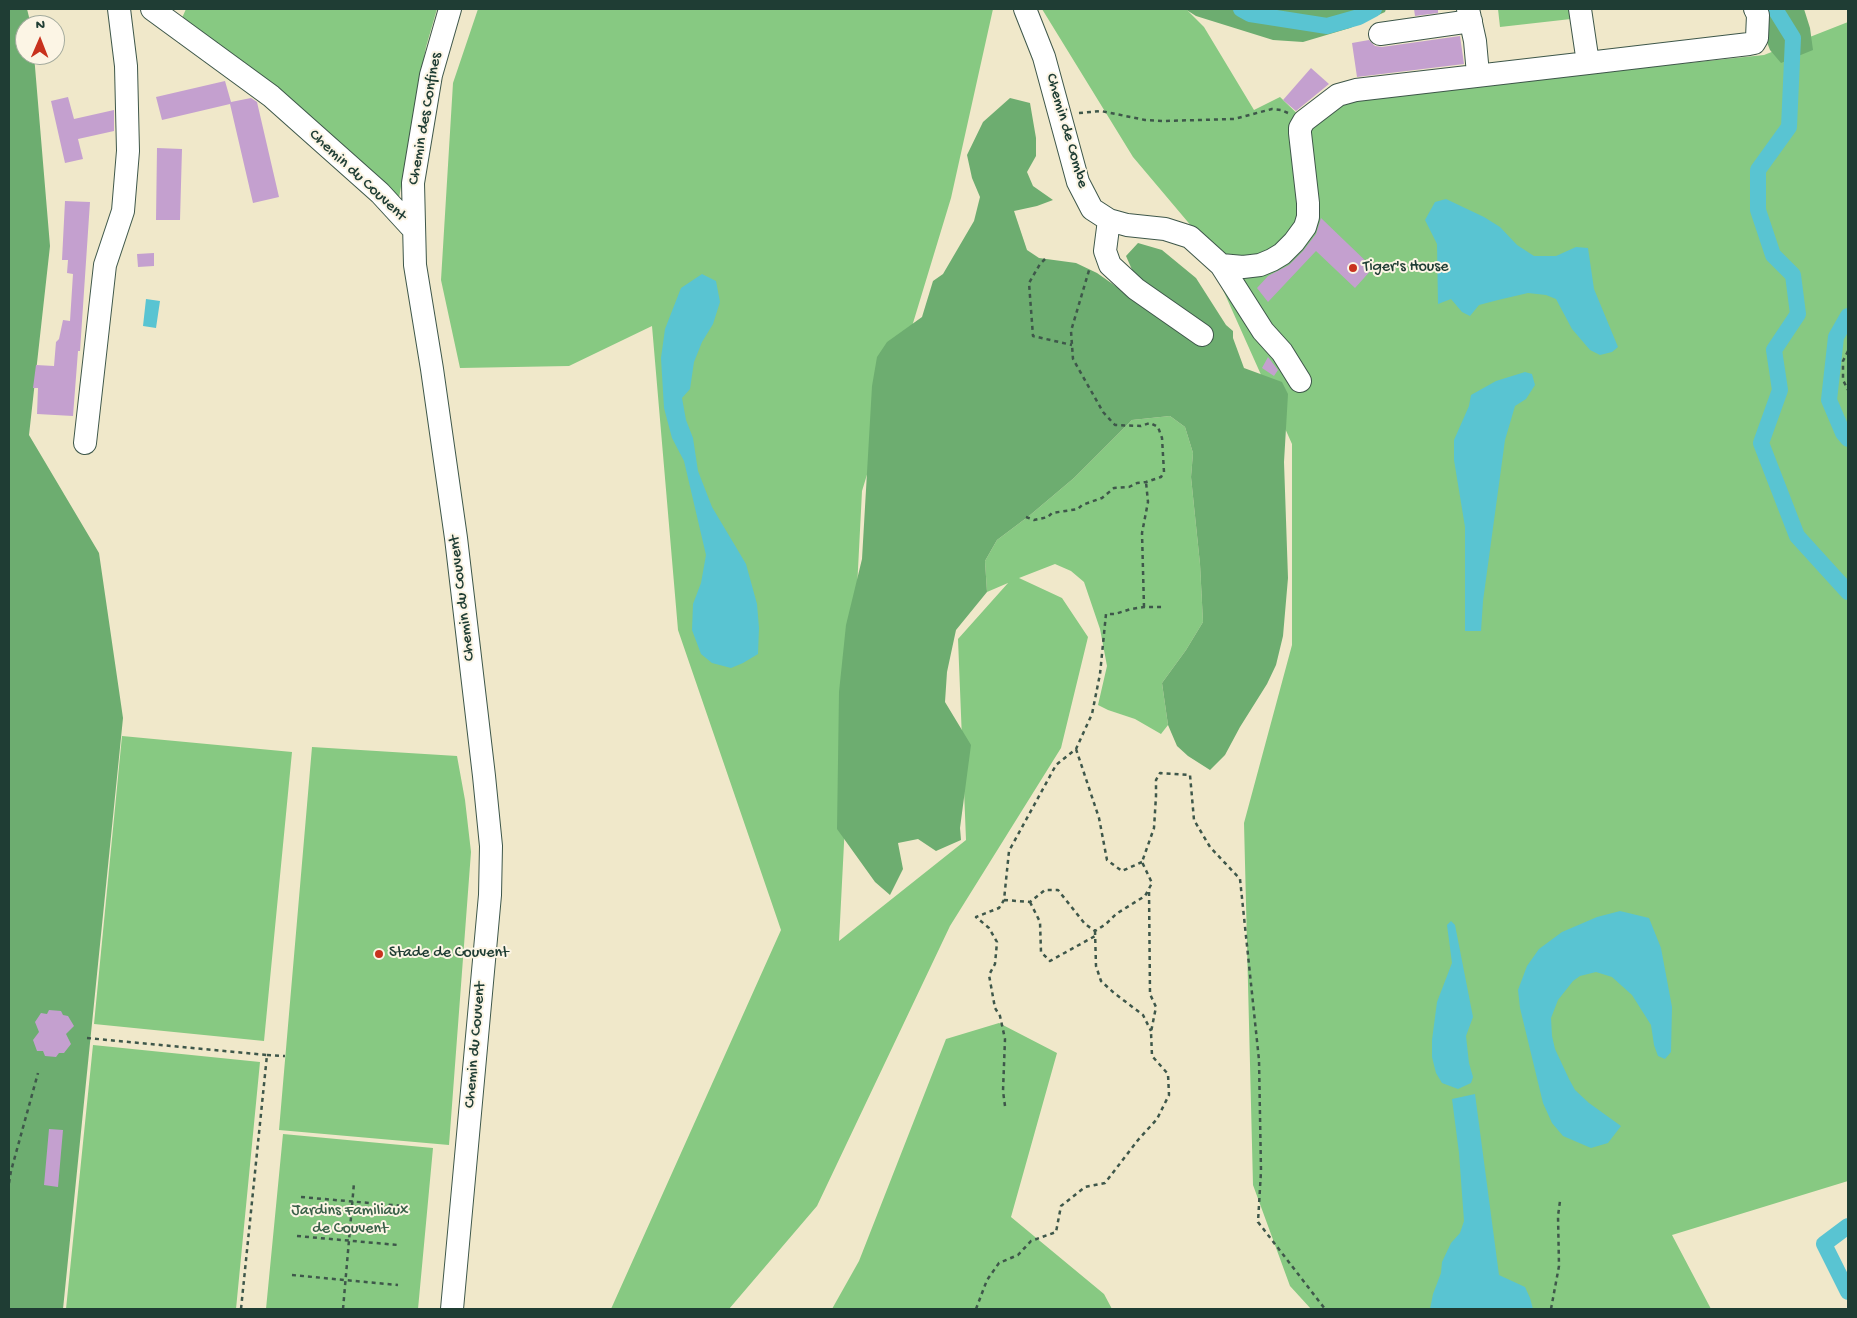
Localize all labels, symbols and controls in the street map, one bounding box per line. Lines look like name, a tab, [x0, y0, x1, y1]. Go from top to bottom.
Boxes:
north arrow	[15, 15, 65, 65]
text: N	[36, 17, 45, 34]
street label: Chemin des Confines	[405, 51, 447, 187]
street label: Chemin de Combe	[1040, 72, 1092, 190]
street label: Chemin du Couvent	[304, 126, 410, 226]
place label: Tiger's House	[1363, 258, 1448, 278]
marker: Tiger's House	[1347, 262, 1359, 274]
street label: Chemin du Couvent	[446, 534, 480, 662]
place label: Stade de Couvent	[389, 944, 509, 964]
marker: Stade de Couvent	[373, 948, 385, 960]
street label: Chemin du Couvent	[461, 981, 491, 1109]
park label: Jardins Familiaux de Couvent	[292, 1202, 408, 1240]

